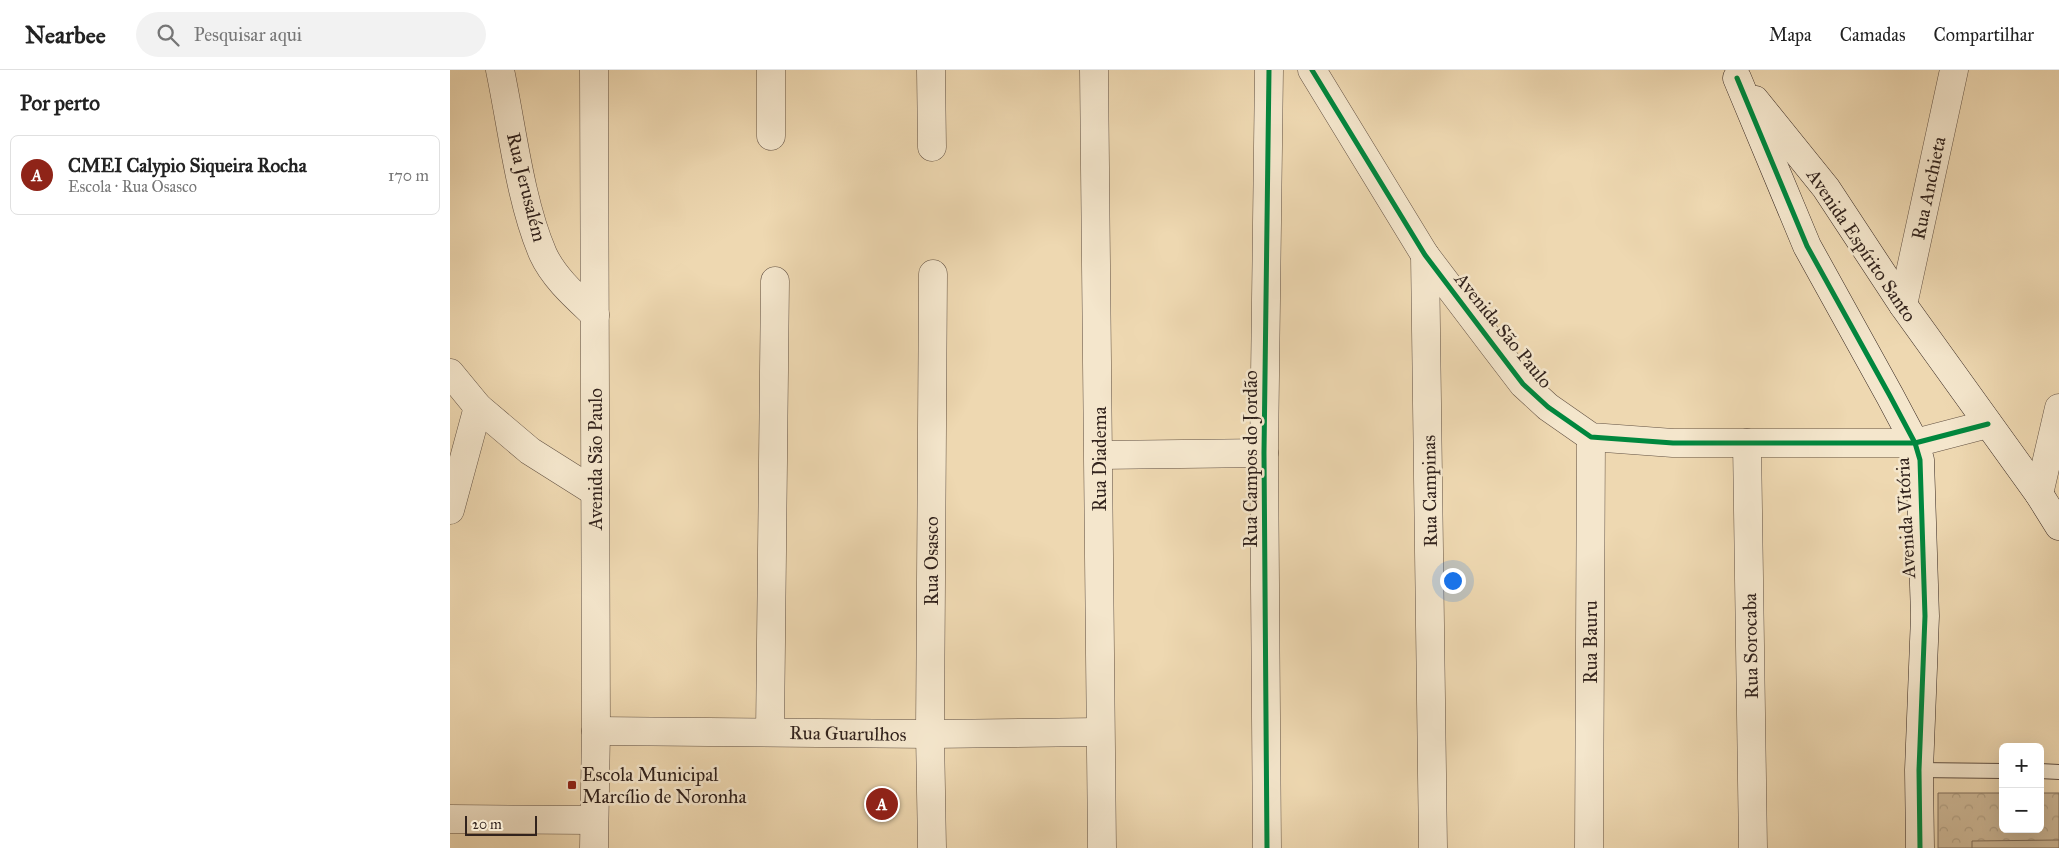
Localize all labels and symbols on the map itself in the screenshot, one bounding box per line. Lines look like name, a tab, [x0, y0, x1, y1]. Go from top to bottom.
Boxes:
street label: Rua Jerusalém	[501, 130, 551, 244]
street label: Rua Anchieta	[1906, 133, 1951, 242]
street label: Avenida Espírito Santo	[1801, 164, 1921, 326]
street label: Avenida São Paulo	[1449, 267, 1557, 393]
street label: Rua Campos do Jordão	[1239, 370, 1263, 548]
street label: Avenida São Paulo	[584, 388, 607, 531]
street label: Rua Diadema	[1088, 405, 1111, 512]
street label: Rua Campinas	[1417, 435, 1442, 547]
street label: Avenida Vitória	[1891, 456, 1920, 580]
street label: Rua Osasco	[920, 516, 943, 606]
your location	[1440, 568, 1466, 594]
street label: Rua Sorocaba	[1738, 592, 1763, 699]
street label: Rua Bauru	[1579, 600, 1602, 684]
street label: Rua Guarulhos	[789, 721, 907, 746]
place label: Escola Municipal Marcílio de Noronha	[582, 763, 748, 808]
marker: Escola Municipal Marcílio de Noronha	[566, 779, 578, 791]
pin: A	[866, 785, 898, 823]
scale bar	[465, 813, 538, 836]

